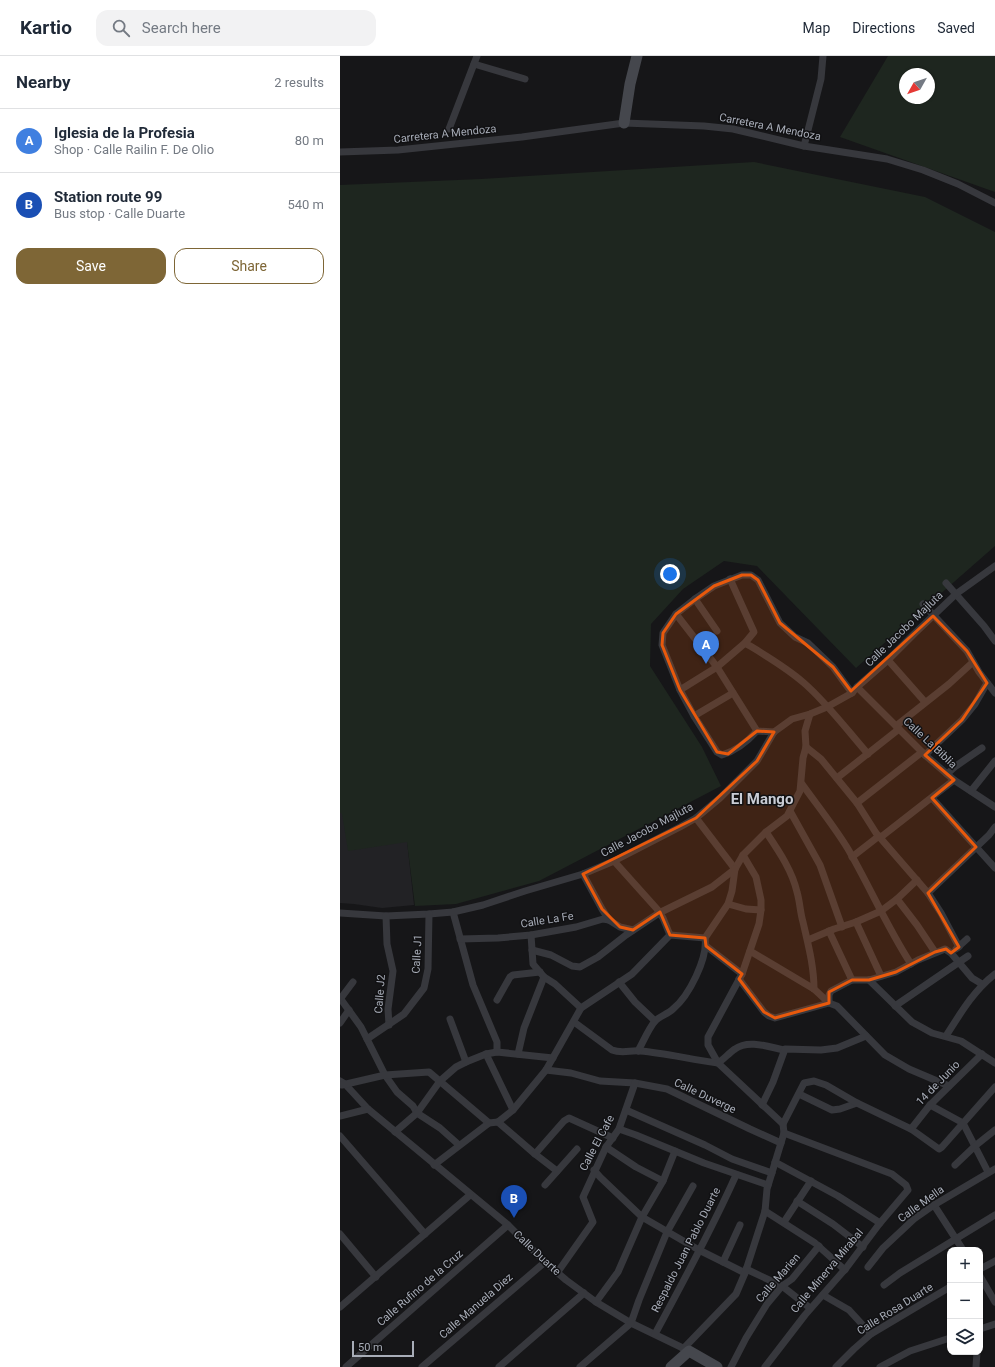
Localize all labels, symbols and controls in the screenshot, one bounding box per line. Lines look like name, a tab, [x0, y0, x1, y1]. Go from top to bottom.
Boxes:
search box	[96, 10, 376, 46]
text: Kartio	[20, 16, 72, 39]
icon: search	[110, 17, 132, 39]
text: Search here	[142, 19, 221, 37]
text: Map	[803, 20, 830, 36]
text: Directions	[852, 20, 915, 36]
text: Saved	[937, 20, 975, 36]
north arrow	[899, 68, 935, 104]
text: Nearby	[16, 72, 71, 92]
text: 2 results	[274, 75, 324, 90]
street label: Carretera A Mendoza	[718, 111, 822, 143]
street label: Carretera A Mendoza	[393, 122, 497, 146]
text: Iglesia de la Profesia	[54, 124, 195, 142]
text: A	[25, 133, 33, 148]
text: 80 m	[295, 133, 324, 148]
text: Shop · Calle Railin F. De Olio	[54, 142, 214, 157]
text: Station route 99	[54, 188, 162, 206]
text: B	[25, 197, 33, 212]
text: 540 m	[287, 197, 324, 212]
text: Bus stop · Calle Duarte	[54, 206, 185, 221]
button: Save	[16, 248, 166, 284]
button: Share	[174, 248, 324, 284]
your location	[660, 564, 680, 584]
street label: Calle Jacobo Majluta	[862, 589, 946, 669]
pin: A	[693, 631, 719, 664]
street label: Calle La Biblia	[900, 715, 960, 771]
district label: El Mango	[731, 790, 793, 808]
street label: Calle Jacobo Majluta	[599, 800, 695, 860]
street label: Calle La Fe	[520, 909, 575, 931]
street label: Calle J1	[409, 934, 425, 974]
street label: Calle J2	[372, 974, 388, 1014]
street label: 14 de Junio	[914, 1058, 962, 1108]
street label: Calle Duverge	[672, 1076, 738, 1116]
street label: Calle El Cafe	[577, 1113, 617, 1173]
street label: Calle Mella	[895, 1183, 947, 1225]
pin: B	[501, 1185, 527, 1218]
street label: Respaldo Juan Pablo Duarte	[649, 1185, 723, 1315]
street label: Calle Minerva Mirabal	[788, 1226, 866, 1316]
street label: Calle Duarte	[511, 1228, 563, 1278]
street label: Calle Rufino de la Cruz	[374, 1247, 466, 1329]
map controls	[947, 1247, 983, 1355]
button: +	[947, 1247, 983, 1283]
street label: Calle Marien	[753, 1251, 803, 1305]
street label: Calle Manuela Diez	[437, 1270, 516, 1341]
street label: Calle Rosa Duarte	[855, 1280, 936, 1338]
button: −	[947, 1283, 983, 1319]
button: layers	[947, 1319, 983, 1355]
scale bar	[352, 1339, 414, 1358]
text: 50 m	[358, 1341, 383, 1354]

